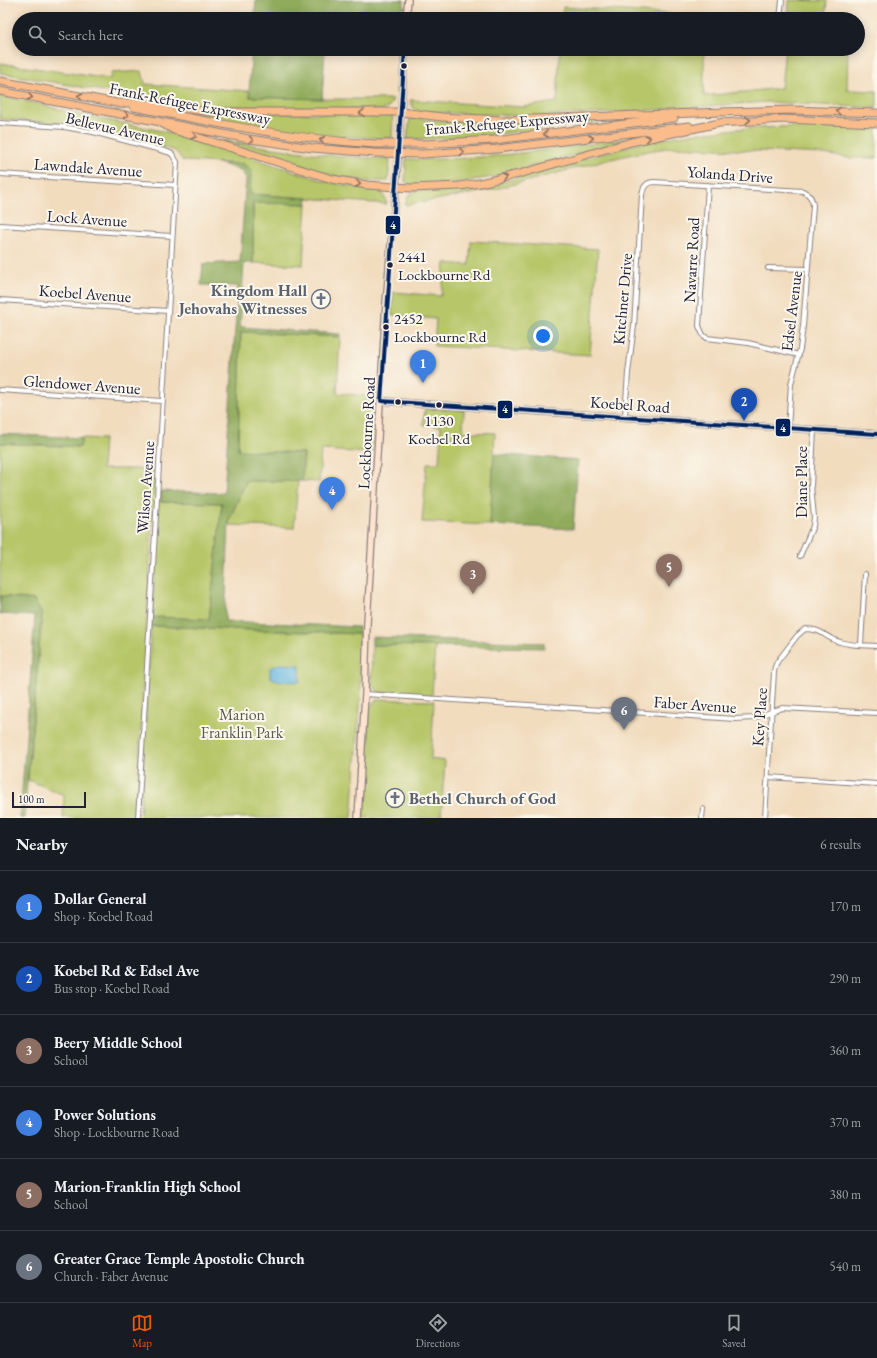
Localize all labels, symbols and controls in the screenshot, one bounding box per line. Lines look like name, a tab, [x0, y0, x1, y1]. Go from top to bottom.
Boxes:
search box	[12, 12, 865, 56]
icon: search	[26, 23, 48, 45]
text: Search here	[58, 25, 123, 44]
unlabelled marker	[399, 61, 409, 71]
street label: Frank-Refugee Expressway	[107, 78, 273, 130]
one-way arrow	[27, 92, 33, 100]
one-way arrow	[76, 92, 83, 101]
street label: Frank-Refugee Expressway	[424, 105, 591, 140]
street label: Bellevue Avenue	[64, 107, 166, 150]
one-way arrow	[835, 107, 841, 115]
one-way arrow	[359, 109, 365, 117]
one-way arrow	[123, 110, 129, 119]
one-way arrow	[745, 116, 751, 125]
one-way arrow	[542, 129, 549, 138]
one-way arrow	[190, 131, 197, 140]
one-way arrow	[588, 134, 594, 143]
one-way arrow	[248, 135, 254, 143]
one-way arrow	[645, 135, 652, 143]
one-way arrow	[319, 136, 325, 145]
one-way arrow	[459, 148, 465, 156]
street label: Lawndale Avenue	[33, 153, 143, 182]
street label: Yolanda Drive	[686, 161, 774, 188]
one-way arrow	[501, 174, 507, 182]
one-way arrow	[355, 179, 361, 188]
street label: Lock Avenue	[46, 205, 128, 232]
line badge: 4	[385, 215, 401, 235]
street label: Navarre Road	[679, 216, 704, 303]
text: 4	[390, 218, 396, 232]
place label: 2441 Lockbourne Rd	[398, 247, 491, 284]
street label: Kitchner Drive	[608, 252, 637, 346]
marker: 2441 Lockbourne Rd	[385, 260, 395, 270]
street label: Edsel Avenue	[776, 270, 807, 353]
street label: Koebel Avenue	[38, 280, 132, 307]
place label: Kingdom Hall Jehovahs Witnesses	[177, 280, 307, 319]
church icon: Kingdom Hall Jehovahs Witnesses	[310, 288, 332, 310]
place label: 2452 Lockbourne Rd	[394, 309, 487, 346]
marker: 2452 Lockbourne Rd	[381, 322, 391, 332]
your location	[533, 326, 553, 346]
pin: 1	[410, 350, 436, 383]
street label: Glendower Avenue	[23, 370, 141, 399]
street label: Lockbourne Road	[353, 375, 380, 490]
pin: 2	[731, 388, 757, 421]
street label: Koebel Road	[589, 391, 672, 418]
unlabelled marker	[393, 397, 403, 407]
marker: 1130 Koebel Rd	[434, 400, 444, 410]
line badge: 4	[497, 400, 513, 419]
text: 4	[502, 402, 508, 416]
place label: 1130 Koebel Rd	[408, 411, 470, 448]
line badge: 4	[775, 418, 791, 437]
text: 4	[780, 421, 786, 435]
street label: Wilson Avenue	[132, 440, 159, 534]
street label: Diane Place	[791, 446, 812, 518]
pin: 4	[319, 477, 345, 510]
pin: 5	[656, 554, 682, 587]
pin: 3	[460, 561, 486, 594]
street label: Key Place	[747, 687, 772, 747]
street label: Faber Avenue	[653, 691, 737, 718]
pin: 6	[611, 697, 637, 730]
park label: Marion Franklin Park	[201, 704, 284, 743]
church icon: Bethel Church of God	[384, 787, 406, 809]
place label: Bethel Church of God	[409, 788, 557, 809]
scale bar	[12, 790, 86, 809]
text: 100 m	[18, 792, 45, 806]
text: Nearby	[16, 833, 68, 855]
text: 6 results	[820, 836, 861, 853]
text: Dollar General	[54, 889, 147, 908]
text: 1	[26, 898, 32, 915]
text: 170 m	[830, 898, 861, 915]
text: Shop · Koebel Road	[54, 908, 153, 925]
text: Koebel Rd & Edsel Ave	[54, 961, 199, 980]
text: 2	[26, 970, 32, 987]
text: 290 m	[830, 970, 861, 987]
text: Bus stop · Koebel Road	[54, 980, 170, 997]
text: Beery Middle School	[54, 1033, 182, 1052]
text: 3	[26, 1042, 32, 1059]
text: 360 m	[830, 1042, 861, 1059]
text: School	[54, 1052, 88, 1069]
text: Power Solutions	[54, 1105, 156, 1124]
text: 4	[26, 1114, 32, 1131]
text: 370 m	[830, 1114, 861, 1131]
text: Shop · Lockbourne Road	[54, 1124, 179, 1141]
text: Marion-Franklin High School	[54, 1177, 241, 1196]
text: 5	[26, 1186, 32, 1203]
text: 380 m	[830, 1186, 861, 1203]
text: School	[54, 1196, 88, 1213]
text: Greater Grace Temple Apostolic Church	[54, 1249, 305, 1268]
text: 6	[26, 1258, 32, 1275]
text: 540 m	[830, 1258, 861, 1275]
text: Church · Faber Avenue	[54, 1268, 168, 1285]
tab: Map	[131, 1312, 153, 1350]
tab: Directions	[416, 1312, 460, 1350]
tab: Saved	[722, 1312, 746, 1350]

